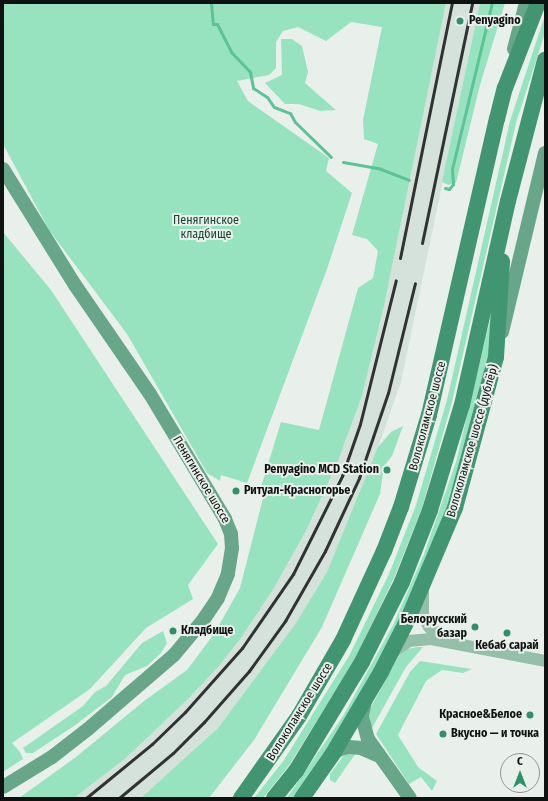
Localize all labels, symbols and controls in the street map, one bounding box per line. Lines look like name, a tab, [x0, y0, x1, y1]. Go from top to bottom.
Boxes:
place label: Penyagino	[469, 14, 521, 28]
marker: Penyagino	[454, 15, 466, 27]
park label: Пенягинское кладбище	[173, 214, 239, 242]
street label: Волоколамское шоссе	[406, 360, 450, 472]
street label: Волоколамское шоссе (дублёр)	[444, 363, 502, 519]
street label: Пенягинское шоссе	[169, 434, 233, 526]
place label: Penyagino MCD Station	[264, 463, 379, 477]
marker: Penyagino MCD Station	[382, 465, 392, 475]
place label: Ритуал-Красногорье	[244, 484, 350, 498]
marker: Ритуал-Красногорье	[231, 486, 241, 496]
place label: Белорусский базар	[401, 613, 467, 641]
marker: Белорусский базар	[470, 622, 480, 632]
place label: Кладбище	[181, 624, 233, 638]
marker: Кладбище	[168, 626, 178, 636]
marker: Кебаб сарай	[502, 628, 512, 638]
place label: Кебаб сарай	[475, 639, 539, 653]
street label: Волоколамское шоссе	[264, 660, 336, 764]
place label: Красное&Белое	[439, 708, 522, 722]
marker: Красное&Белое	[525, 710, 535, 720]
place label: Вкусно — и точка	[451, 727, 539, 741]
marker: Вкусно — и точка	[438, 729, 448, 739]
north arrow	[500, 753, 540, 793]
text: С	[517, 755, 523, 768]

